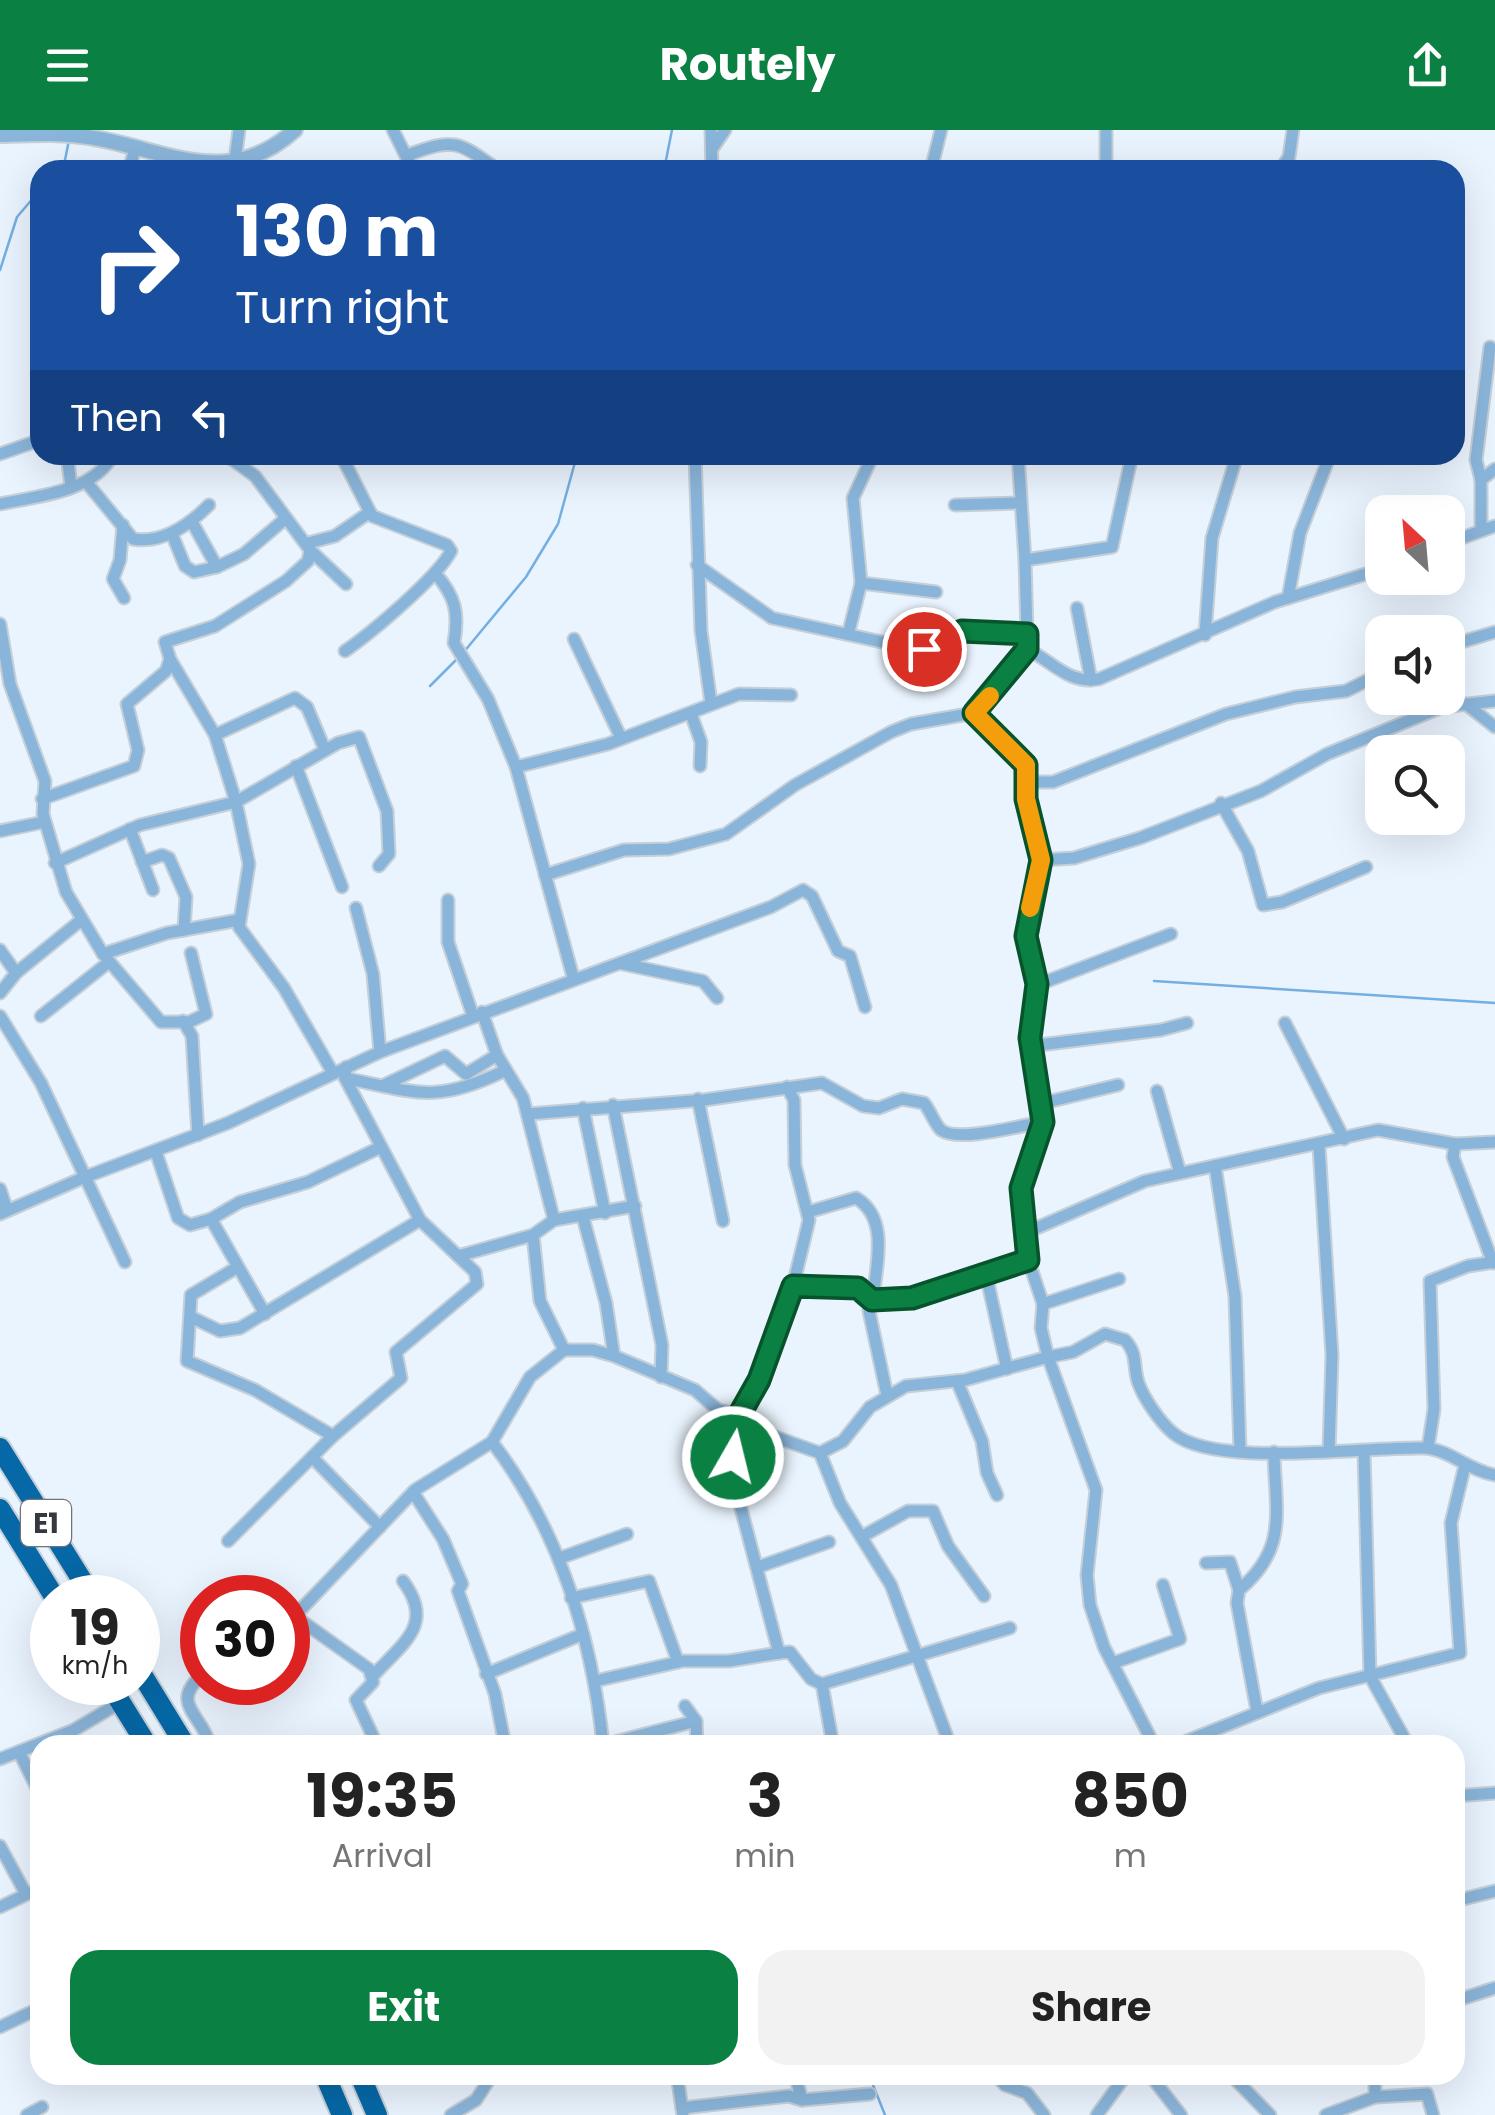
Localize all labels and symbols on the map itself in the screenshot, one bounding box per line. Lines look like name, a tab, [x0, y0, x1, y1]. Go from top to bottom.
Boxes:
north arrow	[1365, 495, 1465, 595]
pin	[882, 607, 967, 692]
position arrow	[681, 1405, 785, 1509]
road number: E1	[21, 1500, 71, 1546]
speed limit sign: 30	[180, 1575, 310, 1705]

